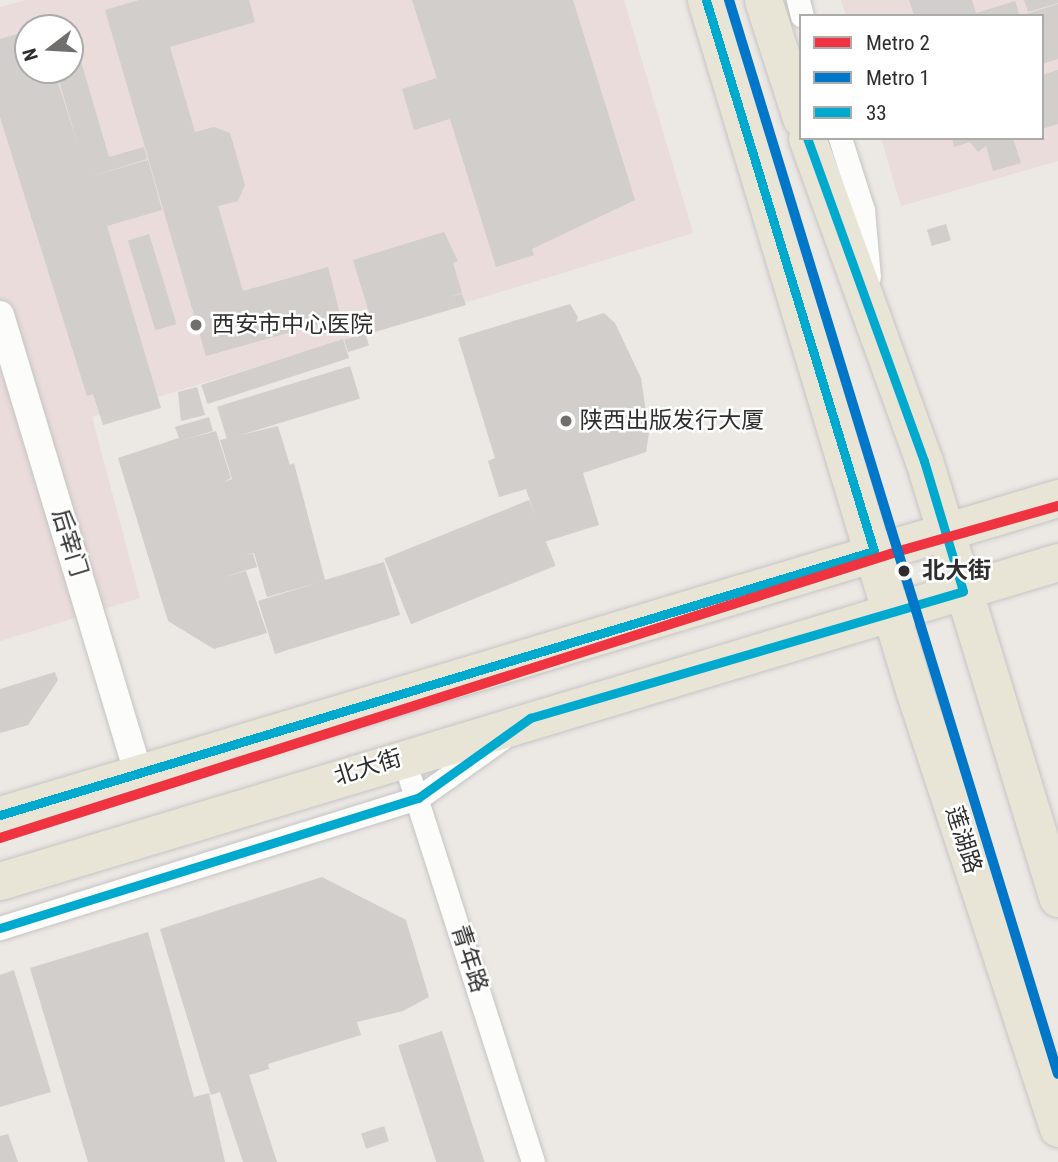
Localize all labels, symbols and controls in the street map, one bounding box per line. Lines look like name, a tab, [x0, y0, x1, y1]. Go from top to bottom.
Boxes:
north arrow	[14, 14, 84, 84]
legend	[799, 14, 1044, 140]
text: Metro 2	[866, 31, 930, 55]
text: N	[18, 46, 43, 64]
text: Metro 1	[866, 66, 930, 90]
text: 33	[866, 101, 887, 125]
place label: 西安市中心医院	[212, 311, 373, 339]
marker: 西安市中心医院	[186, 315, 206, 335]
place label: 陕西出版发行大厦	[580, 407, 764, 435]
marker: 陕西出版发行大厦	[558, 413, 574, 429]
street label: 后宰门	[46, 506, 92, 580]
place label: 北大街	[922, 557, 991, 585]
marker: 北大街	[893, 560, 915, 582]
street label: 北大街	[331, 745, 405, 791]
street label: 莲湖路	[939, 803, 987, 877]
street label: 青年路	[445, 922, 493, 996]

